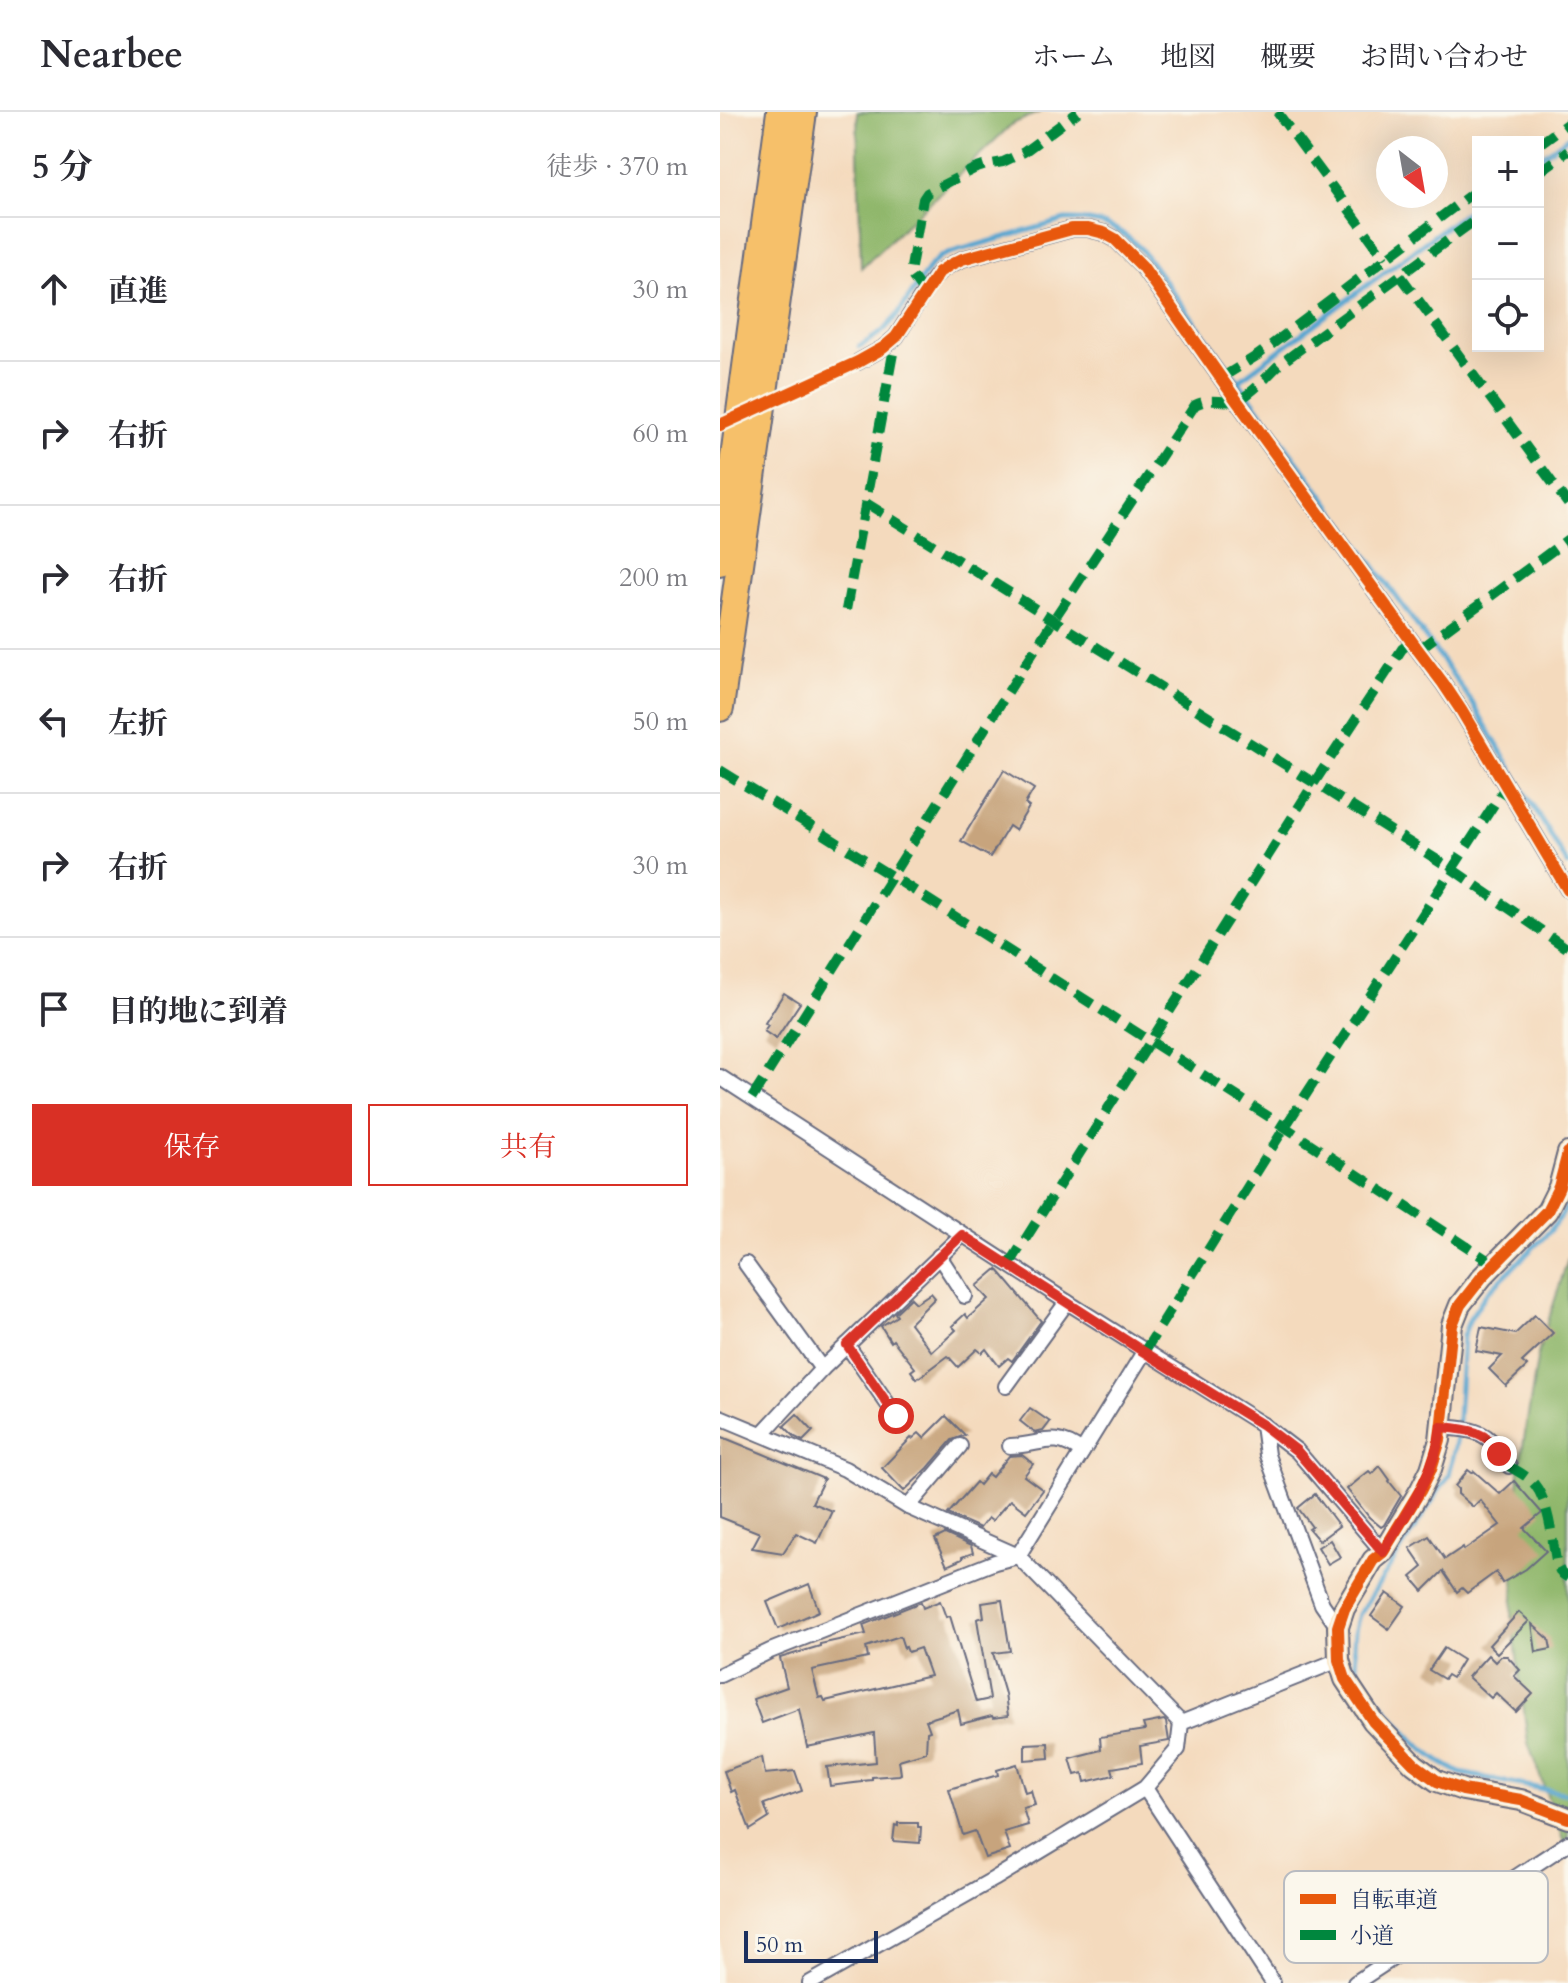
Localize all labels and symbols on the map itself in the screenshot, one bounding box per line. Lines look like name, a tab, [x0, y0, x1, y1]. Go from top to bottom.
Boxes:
north arrow	[1376, 136, 1448, 208]
route start	[878, 1398, 914, 1434]
route end	[1481, 1436, 1517, 1472]
legend	[1284, 1871, 1548, 1963]
text: 自転車道	[1350, 1885, 1438, 1915]
text: 小道	[1350, 1921, 1394, 1951]
scale bar	[744, 1927, 878, 1963]

